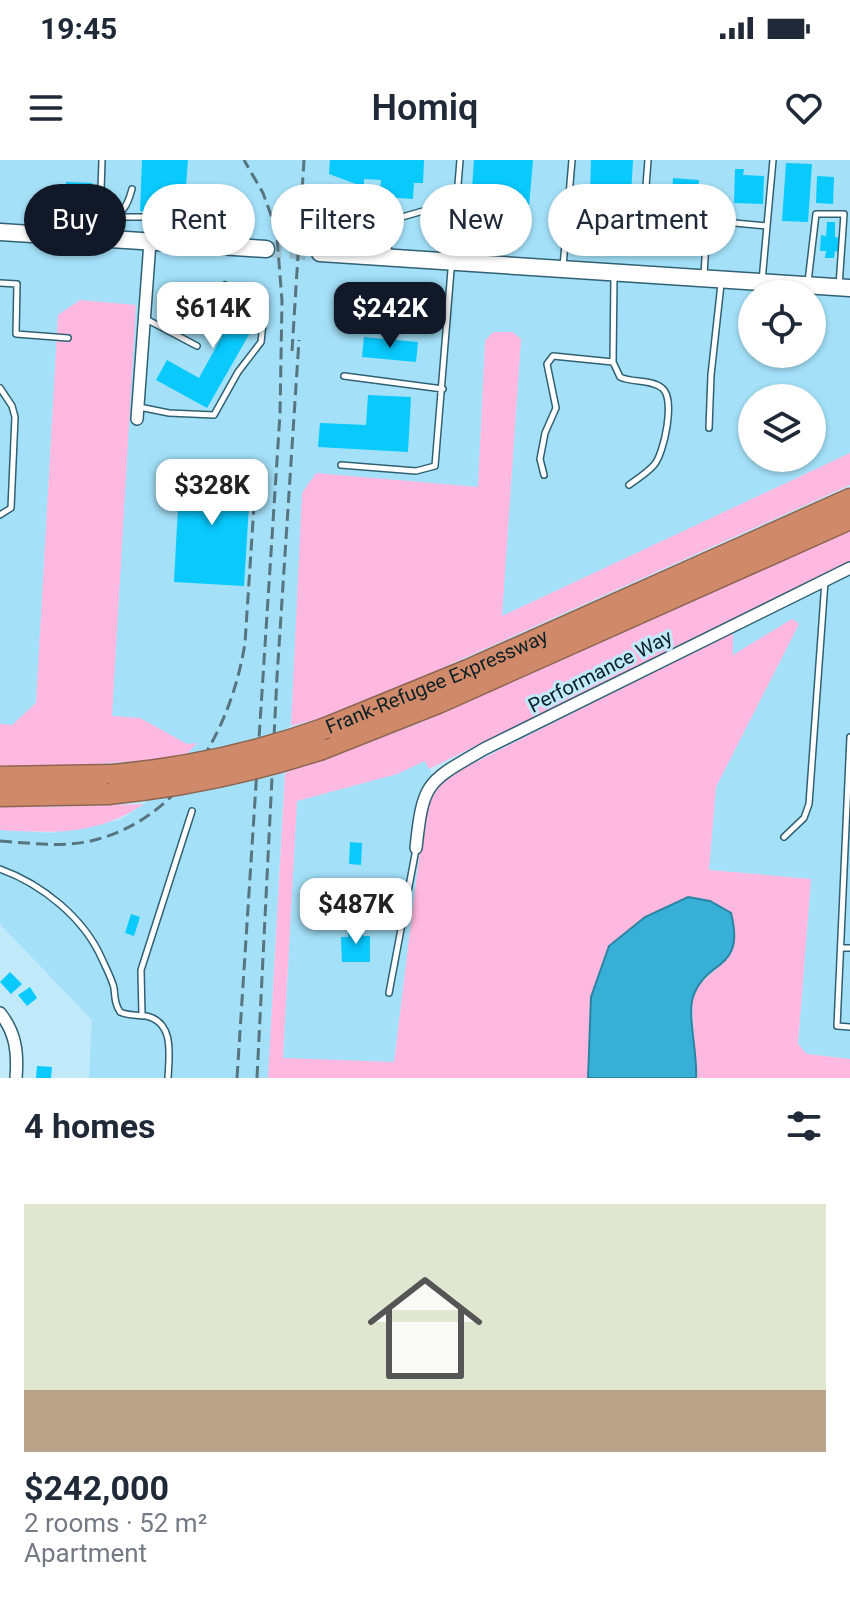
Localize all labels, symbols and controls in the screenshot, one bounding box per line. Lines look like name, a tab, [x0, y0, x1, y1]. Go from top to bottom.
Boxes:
text: 19:45	[40, 11, 117, 46]
icon: menu	[24, 86, 68, 130]
icon: heart	[782, 86, 826, 130]
text: Homiq	[372, 87, 478, 129]
chip: Buy	[24, 184, 126, 256]
chip: Rent	[142, 184, 255, 256]
chip: Filters	[271, 184, 404, 256]
chip: New	[420, 184, 532, 256]
chip: Apartment	[548, 184, 736, 256]
map controls	[738, 280, 826, 472]
button: locate	[738, 280, 826, 368]
pin: $614K	[157, 282, 269, 350]
pin: $242K	[334, 282, 446, 350]
text: $614K	[175, 293, 251, 323]
text: $242K	[352, 293, 428, 323]
button: layers	[738, 384, 826, 472]
pin: $328K	[156, 459, 268, 527]
text: $328K	[174, 470, 250, 500]
street label: Frank-Refugee Expressway	[322, 624, 552, 739]
street label: Performance Way	[524, 624, 676, 718]
pin: $487K	[300, 878, 412, 946]
text: $487K	[318, 889, 394, 919]
icon: filters	[782, 1104, 826, 1148]
text: 4 homes	[24, 1106, 155, 1146]
icon: home	[353, 1256, 497, 1400]
text: $242,000	[24, 1468, 169, 1508]
text: 2 rooms · 52 m²	[24, 1508, 207, 1538]
text: Apartment	[24, 1538, 147, 1568]

